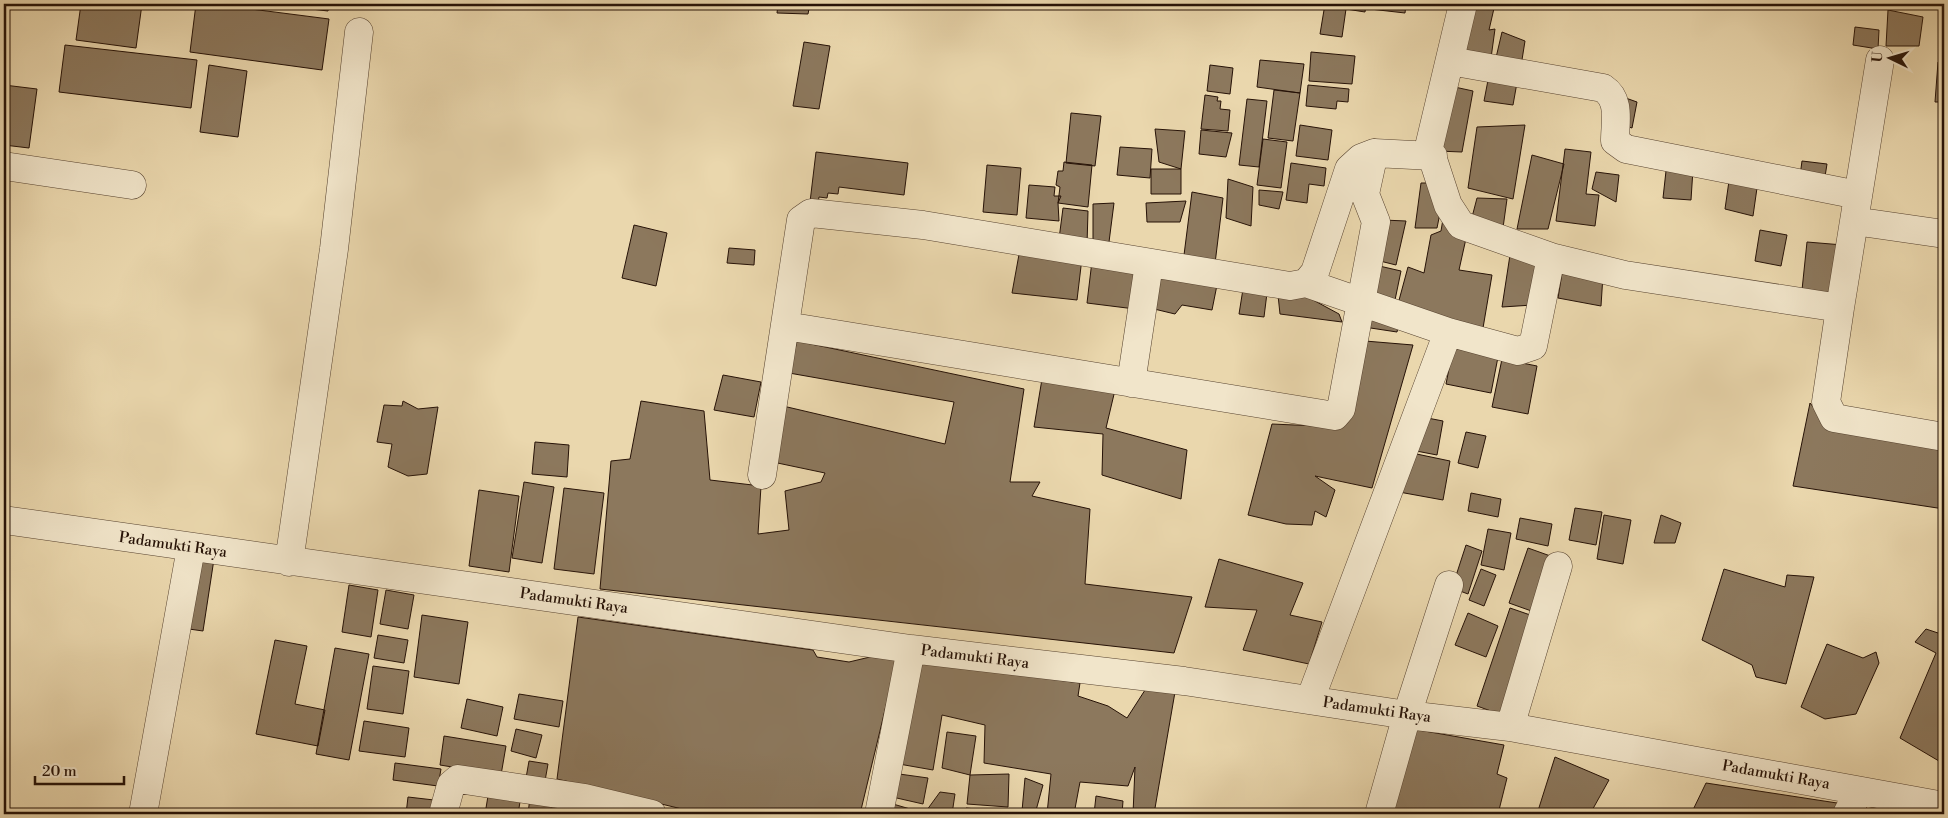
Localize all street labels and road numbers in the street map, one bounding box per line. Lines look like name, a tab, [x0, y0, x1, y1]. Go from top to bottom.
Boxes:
street label: Padamukti Raya	[118, 528, 229, 562]
street label: Padamukti Raya	[519, 584, 630, 618]
street label: Padamukti Raya	[920, 641, 1031, 673]
street label: Padamukti Raya	[1322, 693, 1433, 727]
street label: Padamukti Raya	[1721, 756, 1832, 794]

